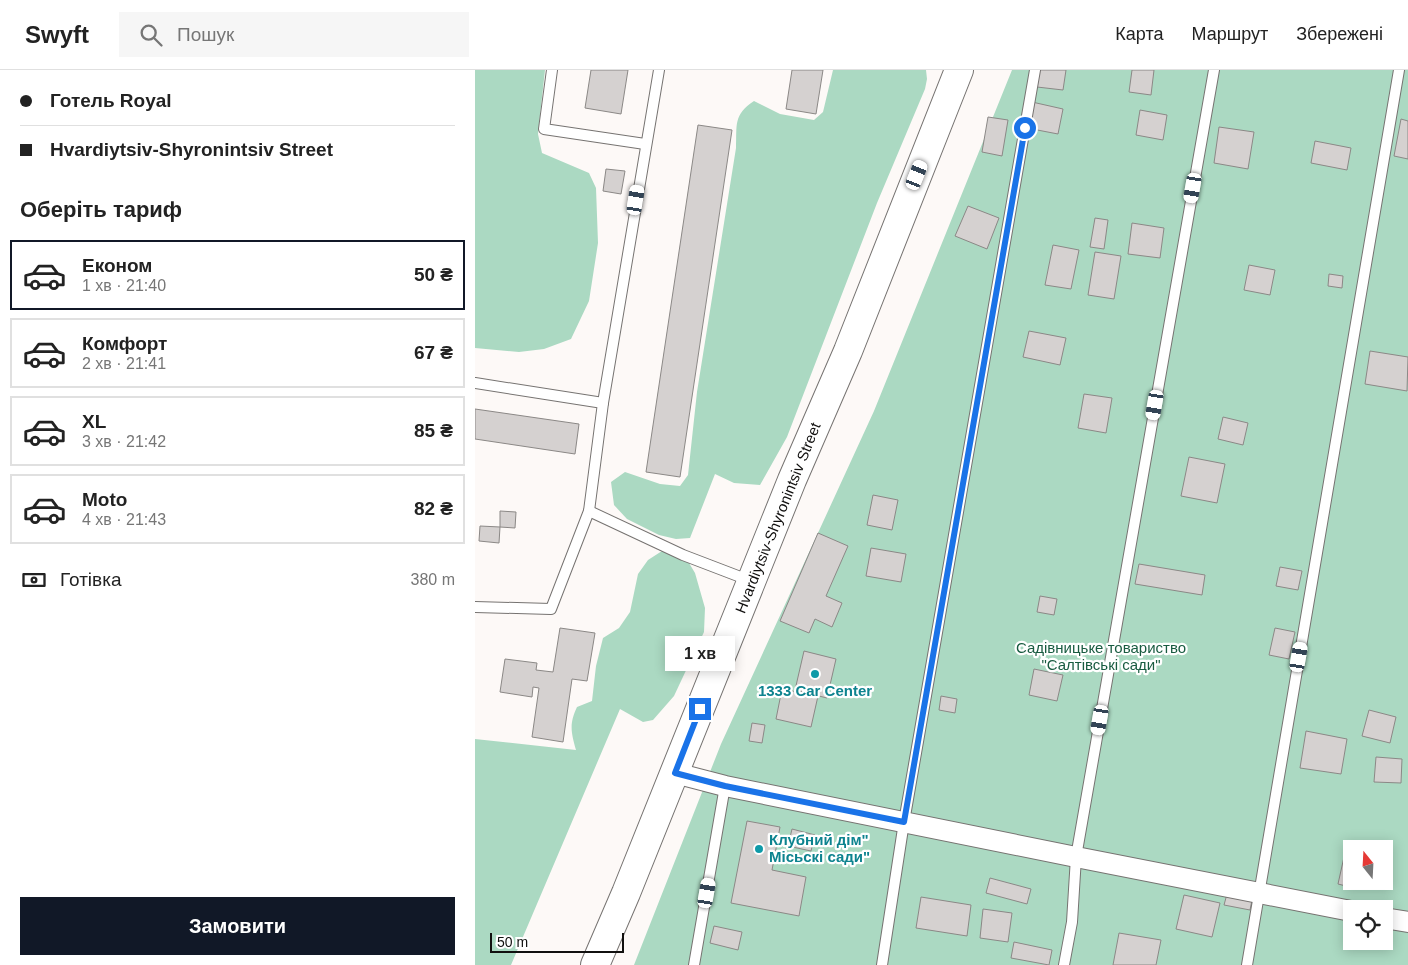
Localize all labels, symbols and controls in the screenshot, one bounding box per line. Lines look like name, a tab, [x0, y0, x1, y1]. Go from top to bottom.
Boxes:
search box	[119, 12, 469, 57]
text: Swyft	[25, 21, 89, 48]
icon: search	[137, 21, 165, 49]
text: Пошук	[177, 24, 234, 45]
text: Карта	[1115, 24, 1163, 44]
text: Маршрут	[1191, 24, 1268, 44]
text: Збережені	[1296, 24, 1383, 44]
text: Готель Royal	[50, 90, 172, 111]
route start	[1014, 117, 1036, 139]
text: Hvardiytsiv-Shyronintsiv Street	[50, 139, 333, 160]
car	[904, 158, 929, 192]
car	[1183, 172, 1202, 204]
car	[626, 184, 645, 216]
text: Оберіть тариф	[20, 197, 182, 222]
icon: car	[22, 253, 67, 298]
text: Економ	[82, 255, 152, 276]
text: 50 ₴	[414, 264, 453, 285]
text: 1 хв · 21:40	[82, 277, 166, 294]
icon: car	[22, 331, 67, 376]
text: Комфорт	[82, 333, 167, 354]
text: 67 ₴	[414, 342, 453, 363]
text: 2 хв · 21:41	[82, 355, 166, 372]
car	[1145, 389, 1164, 421]
icon: car	[22, 409, 67, 454]
text: XL	[82, 411, 106, 432]
street label: Hvardiytsiv-Shyronintsiv Street	[731, 419, 824, 616]
text: 85 ₴	[414, 420, 453, 441]
text: 3 хв · 21:42	[82, 433, 166, 450]
icon: car	[22, 487, 67, 532]
text: Moto	[82, 489, 127, 510]
text: 82 ₴	[414, 498, 453, 519]
text: 4 хв · 21:43	[82, 511, 166, 528]
icon: cash	[20, 566, 48, 594]
text: Готівка	[60, 569, 121, 590]
text: 380 m	[411, 571, 455, 588]
callout: 1 хв	[665, 636, 735, 672]
park label: Садівницьке товариство "Салтівські сади"	[1016, 639, 1186, 673]
car	[1289, 641, 1308, 673]
text: 1 хв	[684, 645, 716, 662]
marker: 1333 Car Center	[809, 668, 821, 680]
place label: 1333 Car Center	[758, 682, 872, 699]
route end	[689, 698, 711, 720]
car	[1090, 704, 1109, 736]
place label: Клубний дім" Місьскі сади"	[769, 831, 870, 865]
north arrow	[1343, 840, 1393, 890]
map controls	[1343, 840, 1393, 950]
marker: Клубний дім" Місьскі сади"	[753, 843, 765, 855]
car	[697, 877, 716, 909]
button: Замовити	[20, 897, 455, 955]
button: locate	[1343, 900, 1393, 950]
scale bar	[490, 930, 624, 953]
text: 50 m	[497, 934, 528, 950]

